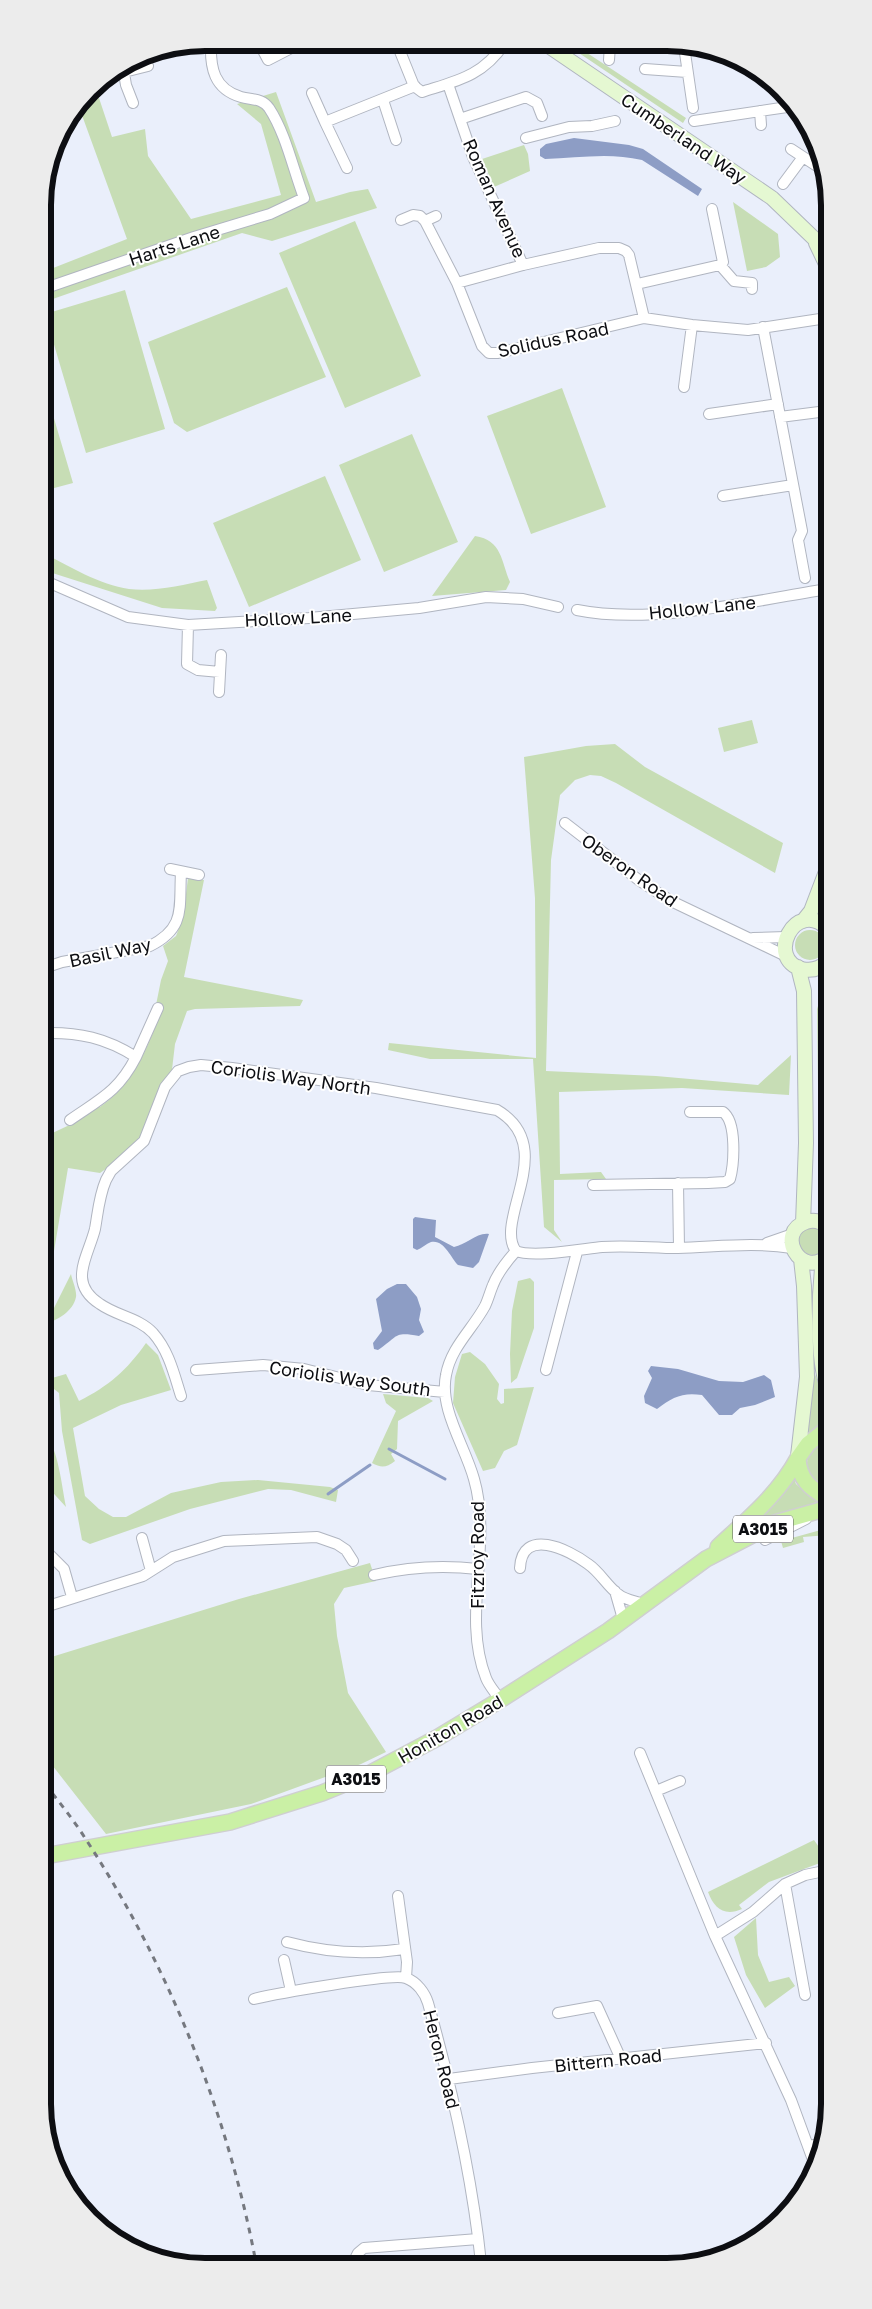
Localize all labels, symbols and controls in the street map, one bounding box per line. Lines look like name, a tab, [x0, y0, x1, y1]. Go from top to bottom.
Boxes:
street label: Cumberland Way	[617, 88, 751, 188]
street label: Roman Avenue	[459, 135, 531, 261]
street label: Harts Lane	[126, 220, 222, 270]
street label: Solidus Road	[495, 316, 611, 362]
street label: Hollow Lane	[647, 590, 757, 624]
street label: Hollow Lane	[244, 603, 352, 631]
street label: Oberon Road	[578, 829, 682, 911]
street label: Basil Way	[67, 933, 153, 971]
street label: Coriolis Way North	[210, 1055, 372, 1099]
street label: Coriolis Way South	[268, 1356, 432, 1400]
street label: Fitzroy Road	[466, 1501, 488, 1609]
road number: A3015	[733, 1516, 793, 1542]
street label: Honiton Road	[393, 1690, 507, 1768]
road number: A3015	[326, 1766, 386, 1792]
street label: Heron Road	[419, 2007, 465, 2111]
street label: Bittern Road	[553, 2043, 663, 2077]

